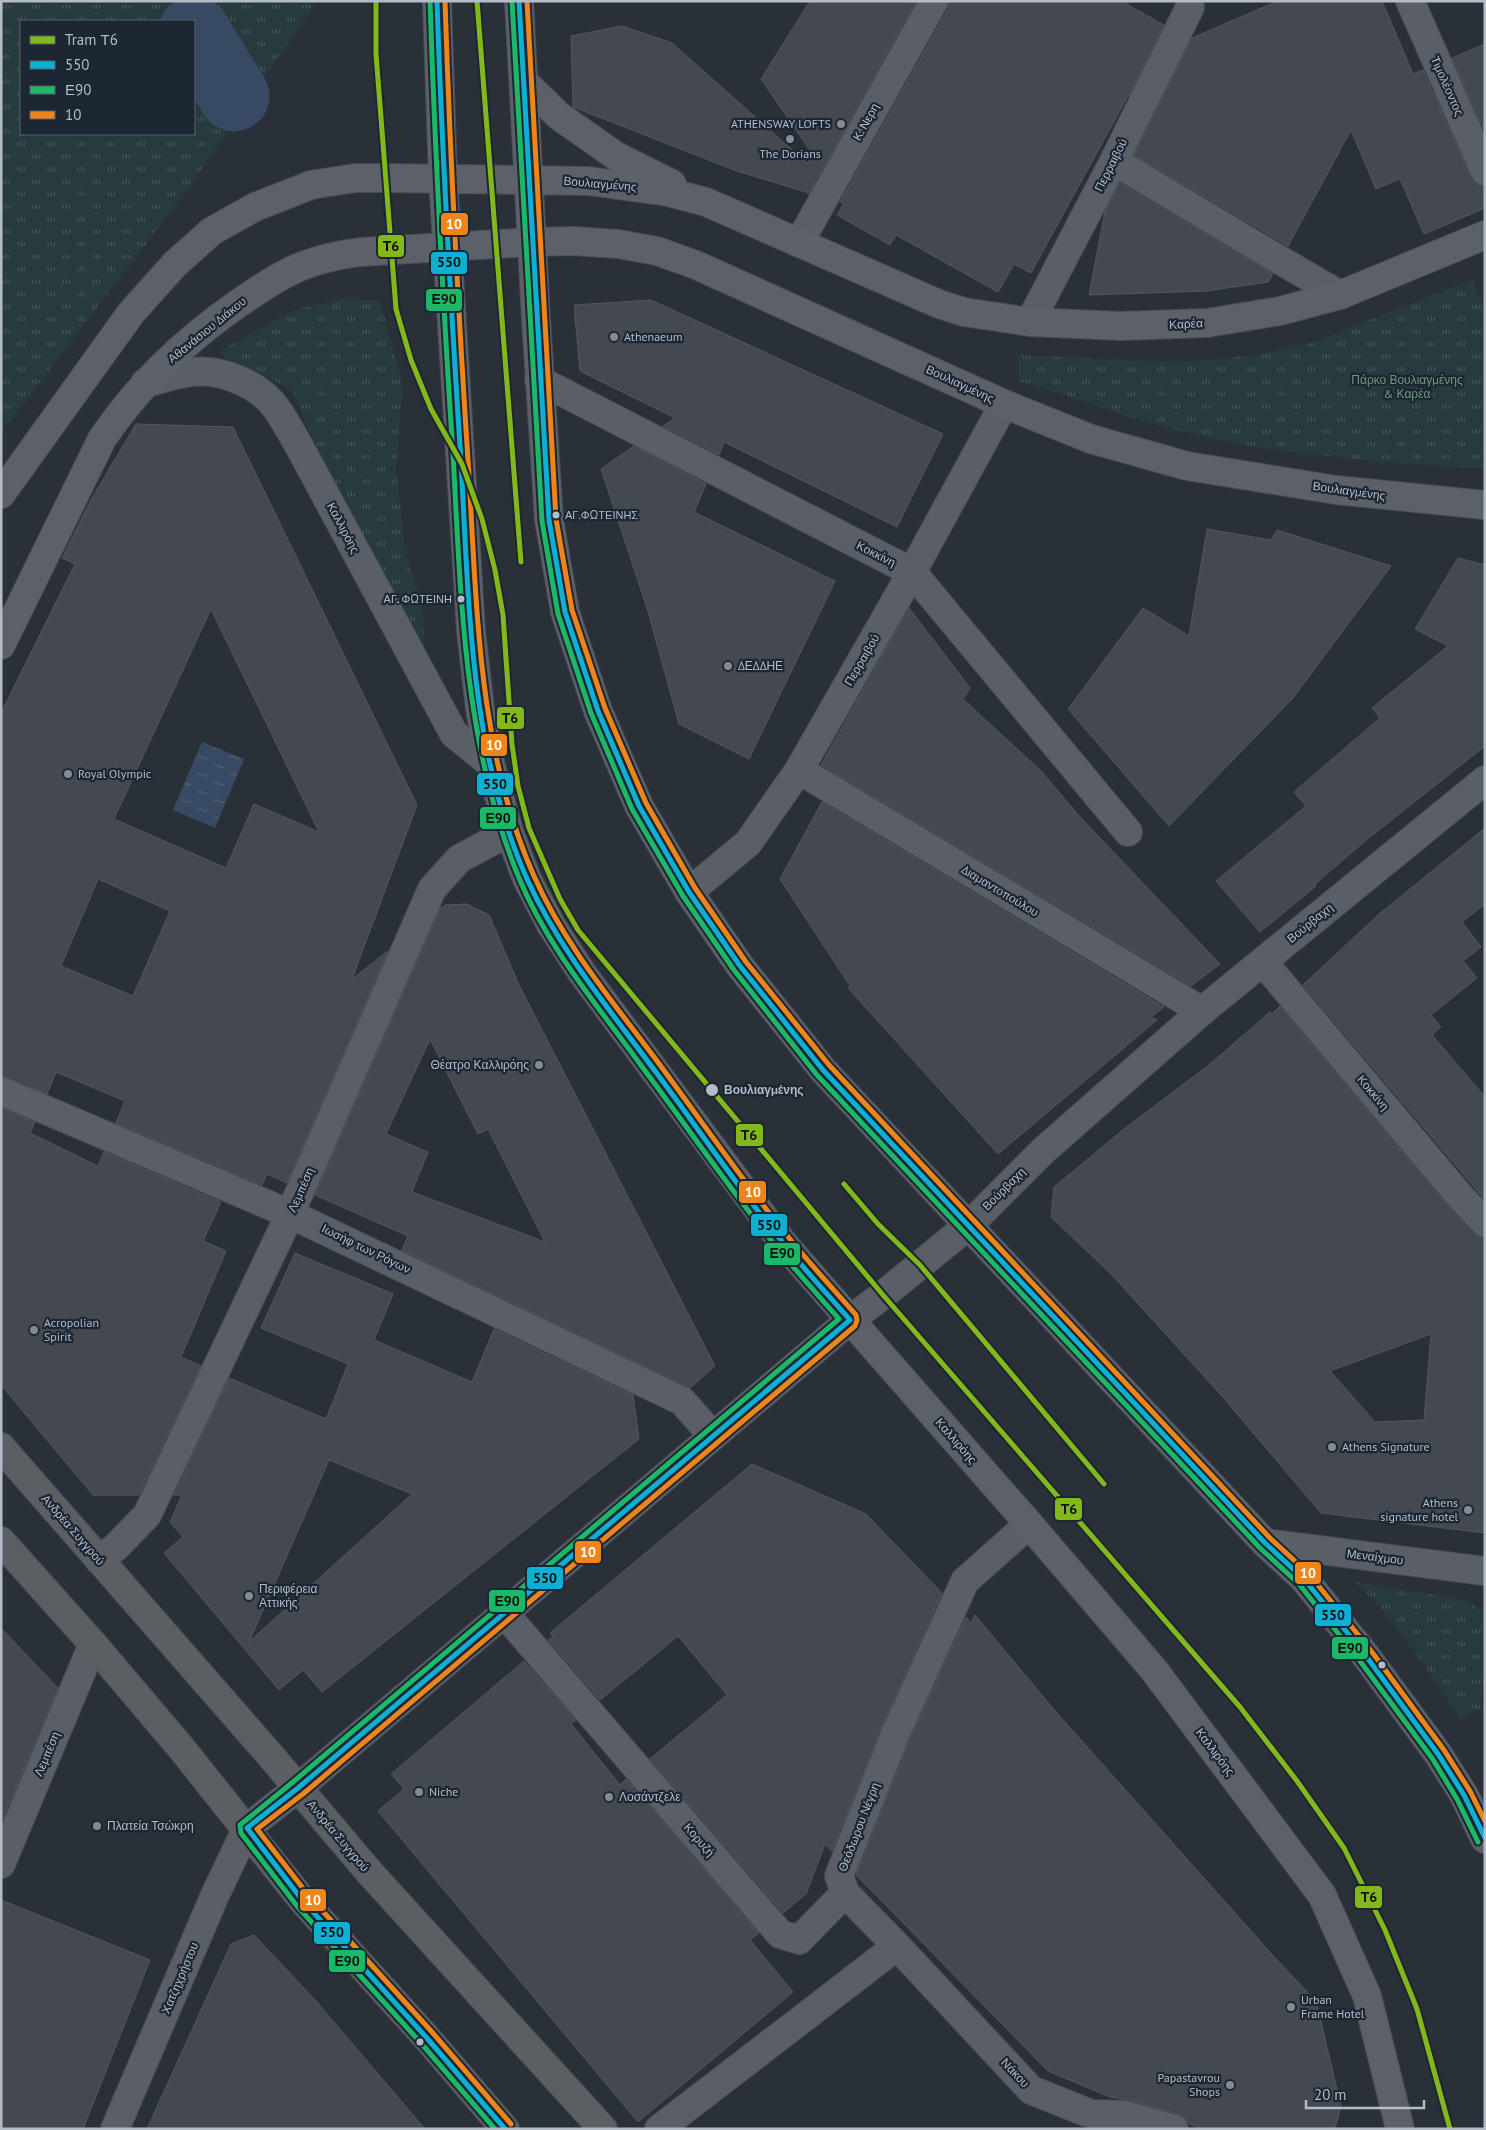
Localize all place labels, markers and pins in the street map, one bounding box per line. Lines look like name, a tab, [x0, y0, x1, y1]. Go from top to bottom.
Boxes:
place label: ATHENSWAY LOFTS	[731, 116, 831, 131]
marker: ATHENSWAY LOFTS	[835, 118, 847, 130]
marker: The Dorians	[784, 133, 796, 145]
place label: The Dorians	[759, 146, 821, 161]
place label: Athenaeum	[624, 329, 682, 344]
marker: Athenaeum	[608, 331, 620, 343]
place label: ΑΓ.ΦΩΤΕΙΝΗΣ	[565, 508, 638, 522]
marker: ΑΓ.ΦΩΤΕΙΝΗΣ	[551, 510, 561, 520]
place label: ΑΓ. ΦΩΤΕΙΝΗ	[384, 592, 452, 606]
marker: ΑΓ. ΦΩΤΕΙΝΗ	[456, 594, 466, 604]
place label: ΔΕΔΔΗΕ	[738, 658, 783, 673]
marker: ΔΕΔΔΗΕ	[722, 660, 734, 672]
place label: Royal Olympic	[78, 766, 152, 781]
marker: Royal Olympic	[62, 768, 74, 780]
place label: Θέατρο Καλλιρόης	[431, 1057, 529, 1072]
marker: Θέατρο Καλλιρόης	[533, 1059, 545, 1071]
marker: Βουλιαγμένης	[704, 1082, 720, 1098]
place label: Βουλιαγμένης	[724, 1082, 804, 1097]
place label: Acropolian Spirit	[44, 1315, 99, 1344]
marker: Acropolian Spirit	[28, 1324, 40, 1336]
place label: Athens Signature	[1342, 1439, 1430, 1454]
marker: Athens Signature	[1326, 1441, 1338, 1453]
place label: Athens signature hotel	[1380, 1495, 1458, 1524]
marker: Athens signature hotel	[1462, 1504, 1474, 1516]
place label: Περιφέρεια Αττικής	[259, 1581, 317, 1610]
marker: Περιφέρεια Αττικής	[243, 1590, 255, 1602]
unlabelled marker	[1377, 1660, 1387, 1670]
place label: Niche	[429, 1784, 458, 1799]
marker: Niche	[413, 1786, 425, 1798]
place label: Λοσάντζελε	[619, 1789, 681, 1804]
marker: Λοσάντζελε	[603, 1791, 615, 1803]
place label: Πλατεία Τσώκρη	[107, 1818, 194, 1833]
marker: Πλατεία Τσώκρη	[91, 1820, 103, 1832]
place label: Urban Frame Hotel	[1301, 1992, 1365, 2021]
marker: Urban Frame Hotel	[1285, 2001, 1297, 2013]
unlabelled marker	[415, 2037, 425, 2047]
place label: Papastavrou Shops	[1157, 2070, 1220, 2099]
marker: Papastavrou Shops	[1224, 2079, 1236, 2091]

